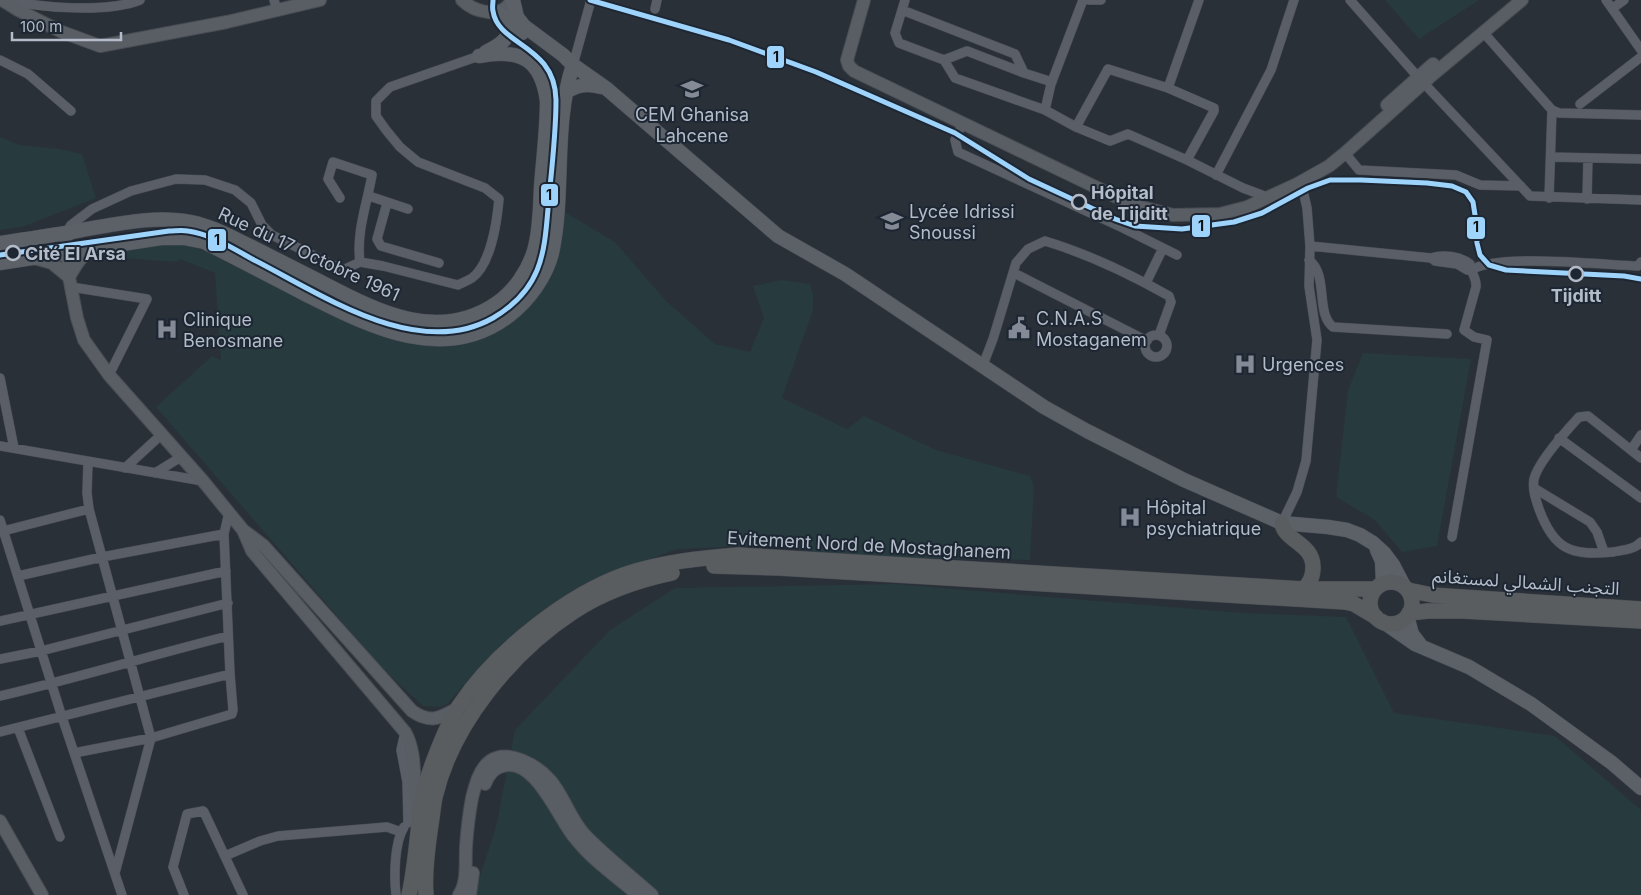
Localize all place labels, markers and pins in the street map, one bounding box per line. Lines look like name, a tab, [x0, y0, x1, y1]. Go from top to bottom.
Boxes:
school or university icon: CEM Ghanisa Lahcene	[679, 76, 705, 102]
place label: CEM Ghanisa Lahcene	[635, 104, 749, 146]
place label: Hôpital de Tijditt	[1091, 182, 1168, 224]
marker: Hôpital de Tijditt	[1071, 194, 1087, 210]
place label: Lycée Idrissi Snoussi	[909, 201, 1015, 243]
school or university icon: Lycée Idrissi Snoussi	[879, 208, 905, 234]
place label: Cité El Arsa	[25, 243, 126, 264]
marker: Cité El Arsa	[5, 245, 21, 261]
marker: Tijditt	[1568, 266, 1584, 282]
place label: Tijditt	[1551, 285, 1602, 306]
place label: C.N.A.S Mostaganem	[1036, 308, 1147, 350]
place label: Clinique Benosmane	[183, 309, 283, 351]
public building icon: C.N.A.S Mostaganem	[1006, 315, 1032, 341]
hospital icon: Clinique Benosmane	[154, 316, 180, 342]
hospital icon: Urgences	[1232, 351, 1258, 377]
place label: Urgences	[1262, 354, 1344, 375]
place label: Hôpital psychiatrique	[1146, 497, 1261, 539]
hospital icon: Hôpital psychiatrique	[1117, 504, 1143, 530]

